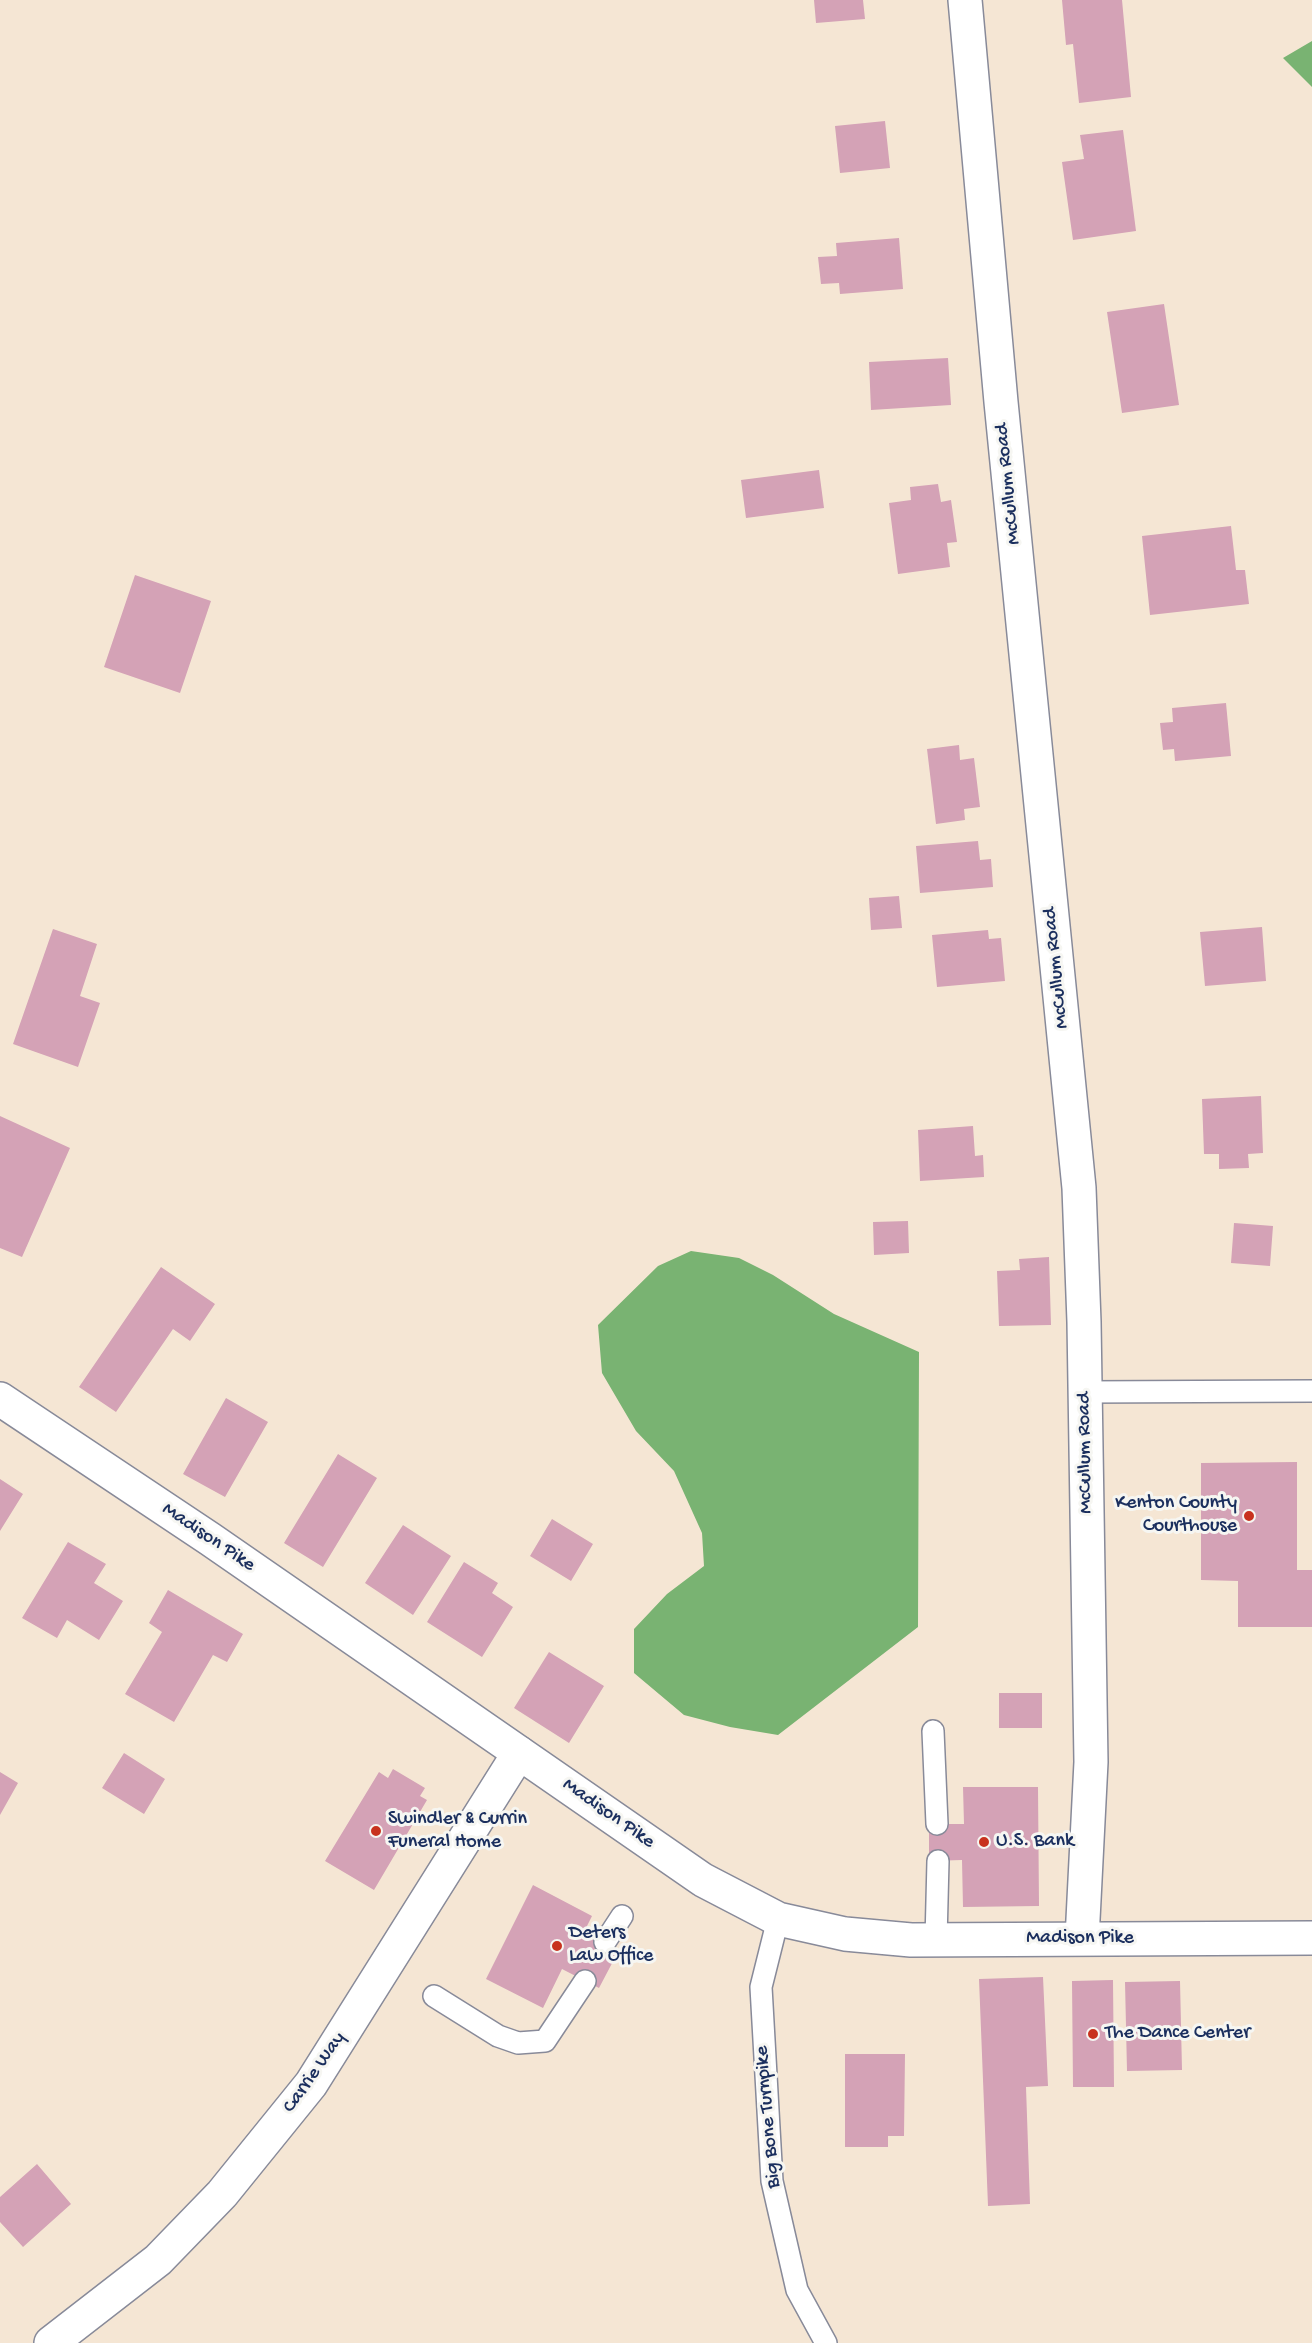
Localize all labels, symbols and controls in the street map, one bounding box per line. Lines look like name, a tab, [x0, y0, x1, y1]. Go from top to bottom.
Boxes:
street label: McCullum Road	[991, 422, 1027, 546]
street label: McCullum Road	[1039, 906, 1075, 1030]
street label: McCullum Road	[1073, 1392, 1099, 1514]
place label: Kenton County Courthouse	[1115, 1492, 1237, 1539]
street label: Madison Pike	[157, 1498, 259, 1578]
marker: Kenton County Courthouse	[1242, 1509, 1256, 1523]
street label: Madison Pike	[557, 1773, 659, 1855]
place label: Swindler & Currin Funeral Home	[388, 1808, 527, 1855]
marker: Swindler & Currin Funeral Home	[369, 1824, 383, 1838]
place label: U.S. Bank	[996, 1830, 1074, 1854]
marker: U.S. Bank	[977, 1835, 991, 1849]
place label: Deters Law Office	[569, 1922, 653, 1969]
street label: Madison Pike	[1026, 1927, 1134, 1951]
marker: Deters Law Office	[550, 1939, 564, 1953]
place label: The Dance Center	[1105, 2022, 1250, 2046]
marker: The Dance Center	[1086, 2027, 1100, 2041]
street label: Carrie Way	[278, 2028, 352, 2118]
street label: Big Bone Turnpike	[751, 2045, 787, 2189]

